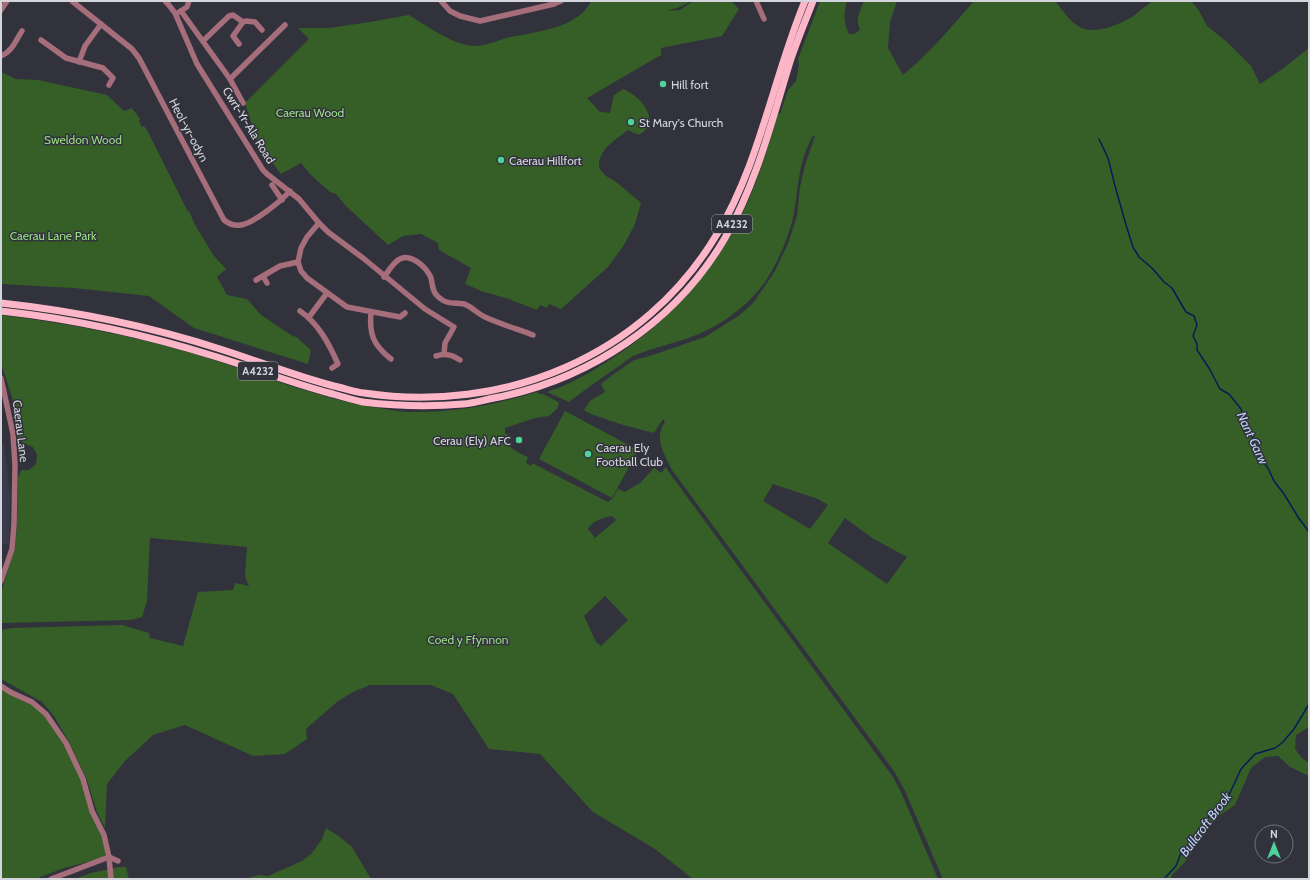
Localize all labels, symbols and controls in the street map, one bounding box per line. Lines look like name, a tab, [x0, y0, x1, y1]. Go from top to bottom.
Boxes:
place label: Hill fort	[671, 77, 709, 92]
marker: Hill fort	[658, 79, 668, 89]
street label: Cwrt-Yr-Ala Road	[219, 84, 279, 166]
street label: Heol-yr-odyn	[166, 96, 212, 165]
park label: Caerau Wood	[276, 105, 344, 120]
place label: St Mary's Church	[639, 115, 723, 130]
marker: St Mary's Church	[626, 117, 636, 127]
park label: Sweldon Wood	[44, 132, 122, 147]
place label: Caerau Hillfort	[509, 153, 582, 168]
marker: Caerau Hillfort	[496, 155, 506, 165]
road number: A4232	[712, 215, 752, 233]
park label: Caerau Lane Park	[10, 228, 97, 243]
road number: A4232	[238, 362, 278, 380]
street label: Caerau Lane	[10, 399, 32, 463]
water label: Nant Garw	[1234, 409, 1272, 467]
place label: Cerau (Ely) AFC	[433, 433, 511, 448]
marker: Cerau (Ely) AFC	[514, 435, 524, 445]
place label: Caerau Ely Football Club	[596, 440, 663, 469]
marker: Caerau Ely Football Club	[583, 449, 593, 459]
park label: Coed y Ffynnon	[428, 632, 509, 647]
water label: Bullcroft Brook	[1176, 788, 1235, 859]
north arrow	[1254, 824, 1294, 864]
text: N	[1270, 827, 1278, 841]

